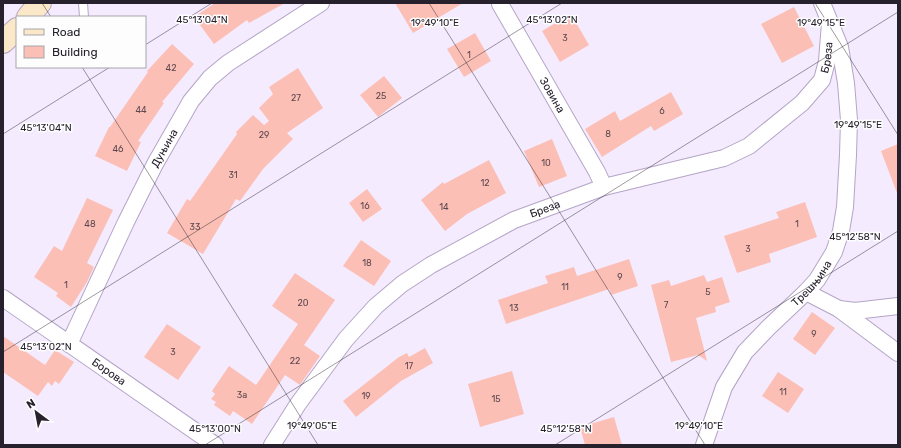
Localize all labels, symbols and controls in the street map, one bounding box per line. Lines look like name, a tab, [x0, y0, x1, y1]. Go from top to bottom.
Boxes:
text: 45°13'04"N	[176, 14, 228, 26]
text: 45°13'02"N	[526, 14, 578, 26]
legend	[16, 16, 146, 68]
text: 19°49'10"E	[411, 17, 459, 29]
text: 19°49'15"E	[797, 17, 845, 29]
text: Road	[52, 25, 80, 39]
house number: 3	[562, 33, 568, 43]
street label: Бреза	[818, 41, 835, 75]
text: Building	[52, 45, 98, 59]
house number: 1	[467, 50, 471, 60]
house number: 42	[166, 63, 176, 73]
street label: Зовина	[537, 75, 567, 115]
house number: 25	[376, 91, 386, 101]
house number: 27	[291, 93, 301, 103]
house number: 44	[135, 105, 147, 115]
house number: 6	[659, 106, 665, 116]
text: 19°49'15"E	[834, 119, 882, 131]
text: 45°13'04"N	[20, 122, 72, 134]
street label: Дуњина	[149, 127, 181, 170]
house number: 8	[605, 129, 611, 139]
house number: 29	[259, 130, 269, 140]
house number: 46	[112, 144, 124, 154]
house number: 10	[541, 158, 551, 168]
house number: 31	[228, 170, 238, 180]
house number: 12	[480, 178, 490, 188]
street label: Бреза	[528, 198, 562, 221]
house number: 16	[360, 201, 370, 211]
house number: 14	[439, 202, 449, 212]
house number: 48	[84, 219, 96, 229]
house number: 1	[795, 219, 799, 229]
house number: 33	[190, 222, 200, 232]
text: 45°12'58"N	[829, 231, 881, 243]
house number: 3	[745, 244, 751, 254]
house number: 18	[362, 258, 372, 268]
street label: Трешњина	[789, 258, 834, 309]
house number: 9	[617, 272, 623, 282]
house number: 1	[64, 280, 68, 290]
house number: 11	[561, 282, 569, 292]
house number: 5	[705, 287, 711, 297]
house number: 20	[298, 298, 309, 308]
house number: 7	[664, 300, 669, 310]
house number: 13	[509, 303, 519, 313]
house number: 9	[811, 329, 817, 339]
text: 45°13'02"N	[20, 341, 72, 353]
house number: 3	[170, 347, 176, 357]
street label: Борова	[89, 356, 128, 388]
house number: 22	[290, 356, 300, 366]
house number: 17	[405, 361, 414, 371]
house number: 11	[779, 387, 787, 397]
house number: 3a	[237, 390, 247, 400]
house number: 19	[361, 391, 371, 401]
north arrow	[16, 392, 56, 432]
house number: 15	[491, 394, 501, 404]
text: N	[24, 396, 38, 412]
text: 19°49'05"E	[287, 420, 337, 432]
text: 19°49'10"E	[675, 420, 723, 432]
text: 45°13'00"N	[189, 423, 241, 435]
text: 45°12'58"N	[540, 423, 592, 435]

